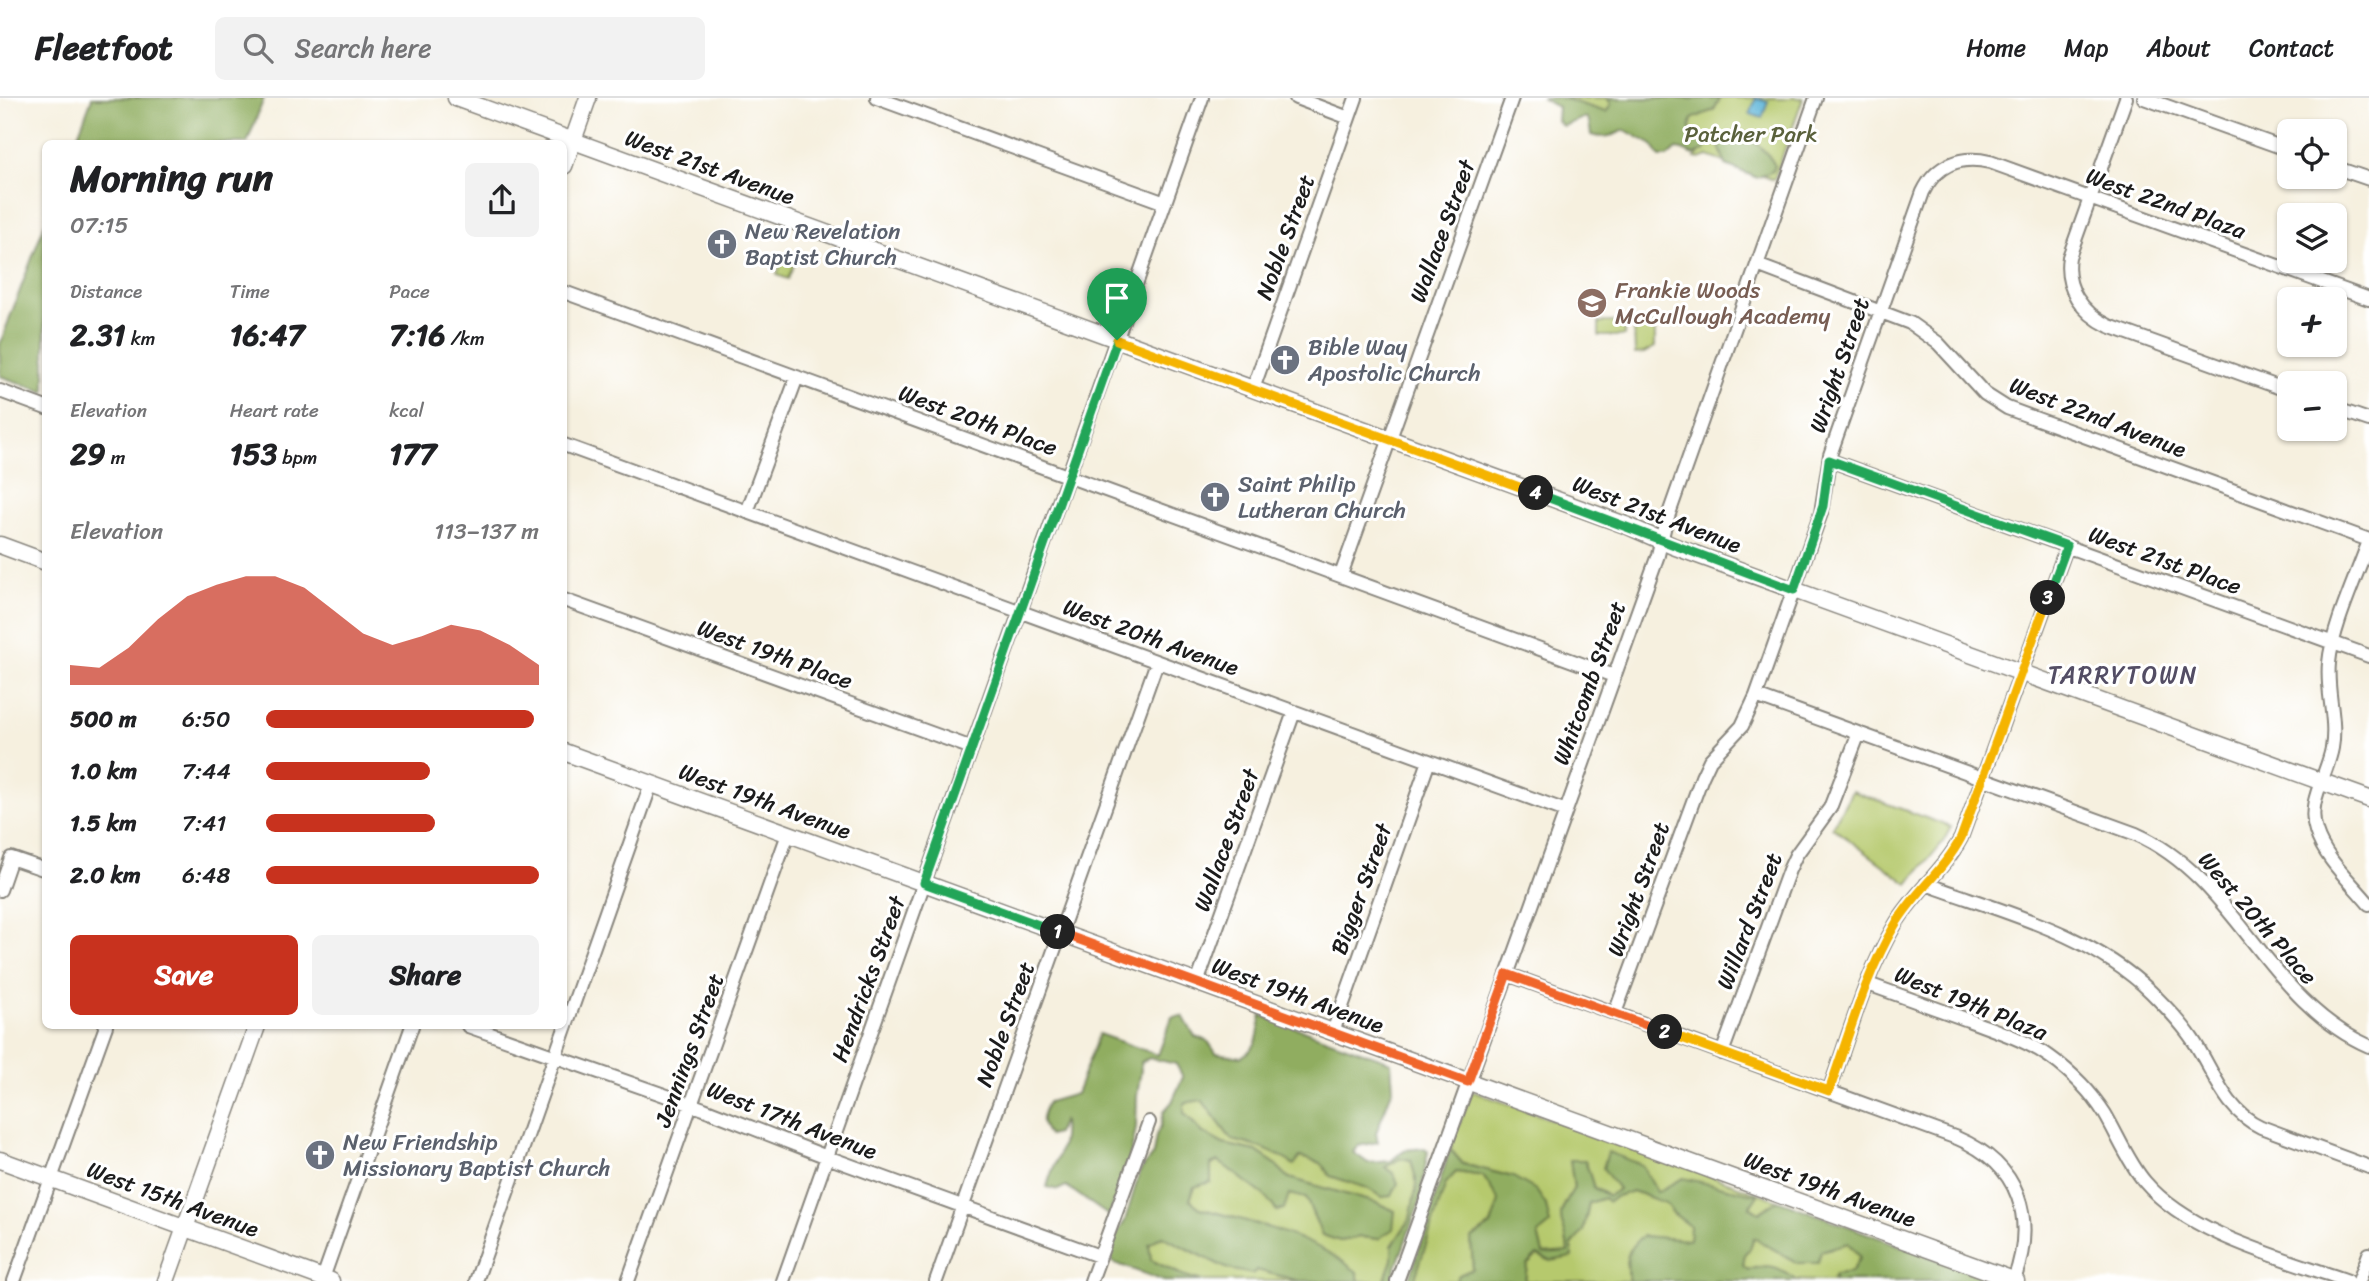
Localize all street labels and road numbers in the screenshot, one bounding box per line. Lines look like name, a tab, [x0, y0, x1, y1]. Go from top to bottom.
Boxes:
street label: West 21st Avenue	[619, 118, 801, 217]
street label: Wallace Street	[1398, 152, 1488, 308]
street label: West 22nd Plaza	[2080, 156, 2252, 252]
street label: Noble Street	[1244, 169, 1327, 306]
street label: Wright Street	[1797, 292, 1882, 438]
street label: West 22nd Avenue	[2003, 365, 2192, 470]
street label: West 20th Place	[893, 373, 1063, 468]
street label: West 21st Avenue	[1566, 463, 1747, 566]
street label: West 21st Place	[2083, 514, 2247, 607]
street label: West 20th Avenue	[1057, 587, 1245, 688]
street label: Whitcomb Street	[1541, 595, 1638, 771]
street label: West 19th Place	[691, 607, 859, 702]
street label: West 19th Avenue	[673, 751, 857, 852]
street label: Wallace Street	[1182, 761, 1272, 917]
street label: Bigger Street	[1319, 816, 1405, 961]
street label: Wright Street	[1595, 816, 1682, 962]
street label: West 20th Place	[2187, 842, 2328, 995]
street label: Willard Street	[1705, 847, 1794, 996]
street label: Hendricks Street	[819, 889, 918, 1068]
street label: West 19th Avenue	[1206, 945, 1390, 1046]
street label: West 19th Plaza	[1888, 954, 2054, 1053]
street label: Noble Street	[964, 956, 1047, 1093]
street label: Jennings Street	[642, 967, 736, 1134]
street label: West 17th Avenue	[700, 1069, 883, 1172]
street label: West 19th Avenue	[1738, 1139, 1922, 1240]
street label: West 15th Avenue	[81, 1149, 265, 1250]

